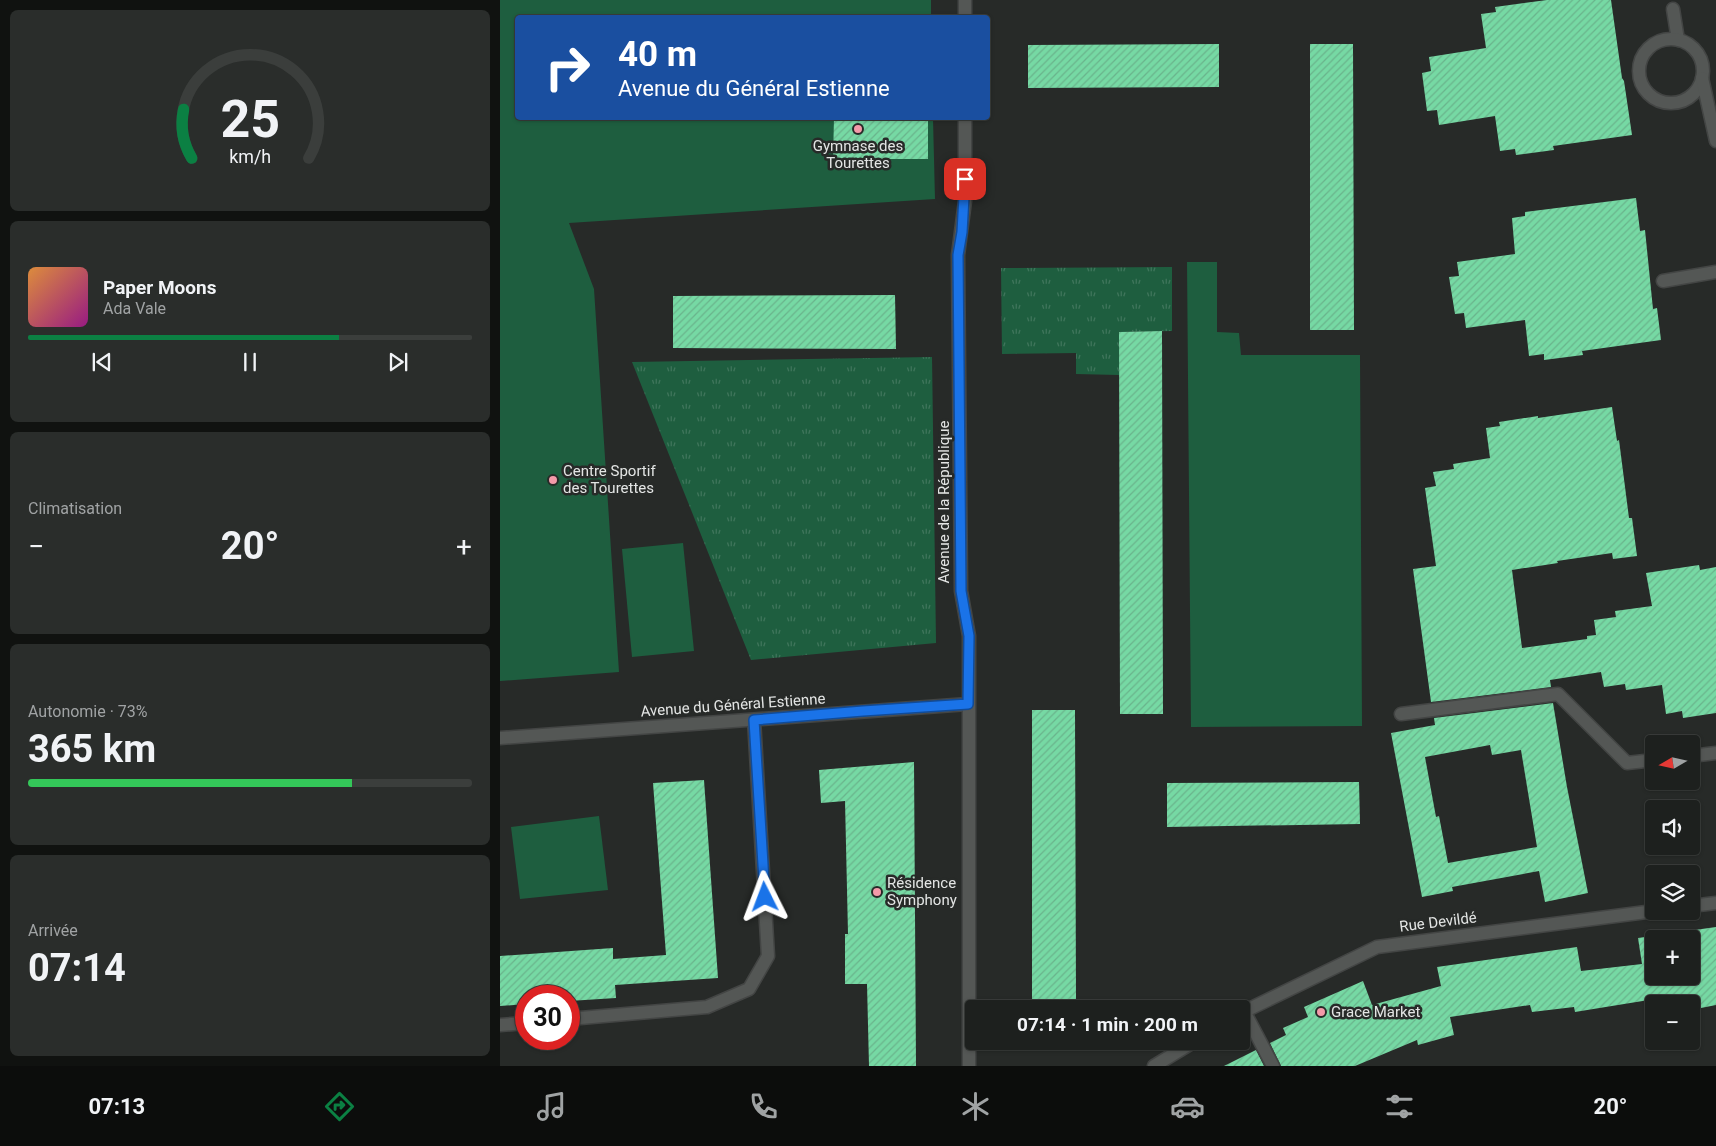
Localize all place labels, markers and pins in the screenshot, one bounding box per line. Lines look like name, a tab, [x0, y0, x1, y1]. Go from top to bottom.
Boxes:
marker: Gymnase des Tourettes	[852, 123, 864, 135]
place label: Gymnase des Tourettes	[813, 137, 903, 172]
pin	[944, 158, 986, 200]
place label: Centre Sportif des Tourettes	[563, 462, 656, 497]
marker: Centre Sportif des Tourettes	[547, 474, 559, 486]
place label: Résidence Symphony	[887, 874, 957, 909]
marker: Résidence Symphony	[871, 886, 883, 898]
place label: Grace Market	[1331, 1003, 1420, 1021]
marker: Grace Market	[1315, 1006, 1327, 1018]

